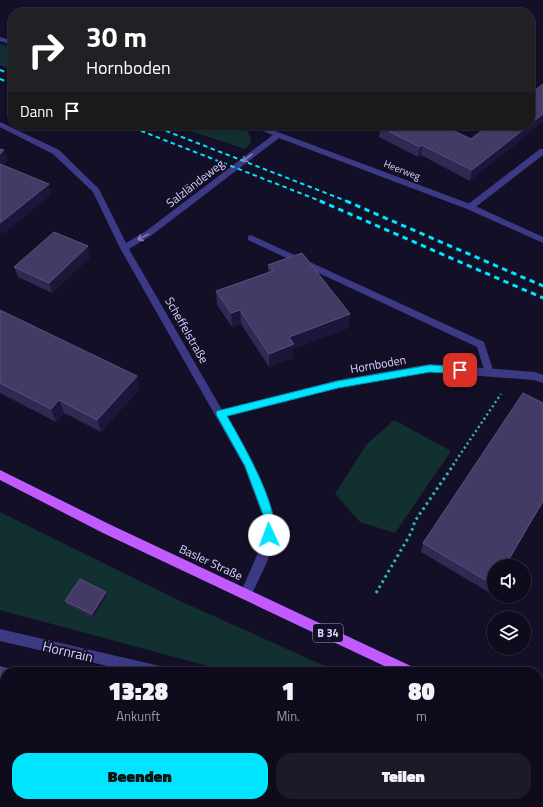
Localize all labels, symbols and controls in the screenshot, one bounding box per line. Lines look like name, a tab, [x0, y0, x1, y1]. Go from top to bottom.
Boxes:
text: 30 m	[86, 15, 147, 58]
icon: right	[20, 24, 72, 76]
text: Hornboden	[86, 54, 171, 81]
text: Dann	[20, 100, 53, 123]
icon: arrive	[61, 100, 83, 122]
street label: Salzländeweg	[162, 154, 228, 212]
one-way arrow	[241, 154, 252, 163]
street label: Heerweg	[382, 156, 422, 184]
one-way arrow	[137, 233, 149, 241]
street label: Scheffelstraße	[160, 293, 214, 367]
street label: Hornboden	[349, 350, 407, 378]
pin	[443, 353, 477, 387]
icon: arrive	[449, 359, 471, 381]
position arrow	[248, 514, 290, 556]
street label: Basler Straße	[176, 539, 246, 585]
map controls	[487, 559, 531, 655]
button: sound	[487, 559, 531, 603]
button: layers	[487, 611, 531, 655]
road number: B 34	[313, 624, 343, 642]
street label: Hornrain	[41, 635, 95, 667]
text: 13:28	[108, 673, 168, 709]
text: 1	[282, 673, 295, 709]
text: 80	[408, 673, 435, 709]
text: Ankunft	[116, 706, 160, 726]
text: Min.	[276, 706, 300, 726]
text: m	[416, 706, 427, 726]
button: Beenden	[12, 753, 268, 799]
button: Teilen	[276, 753, 531, 799]

